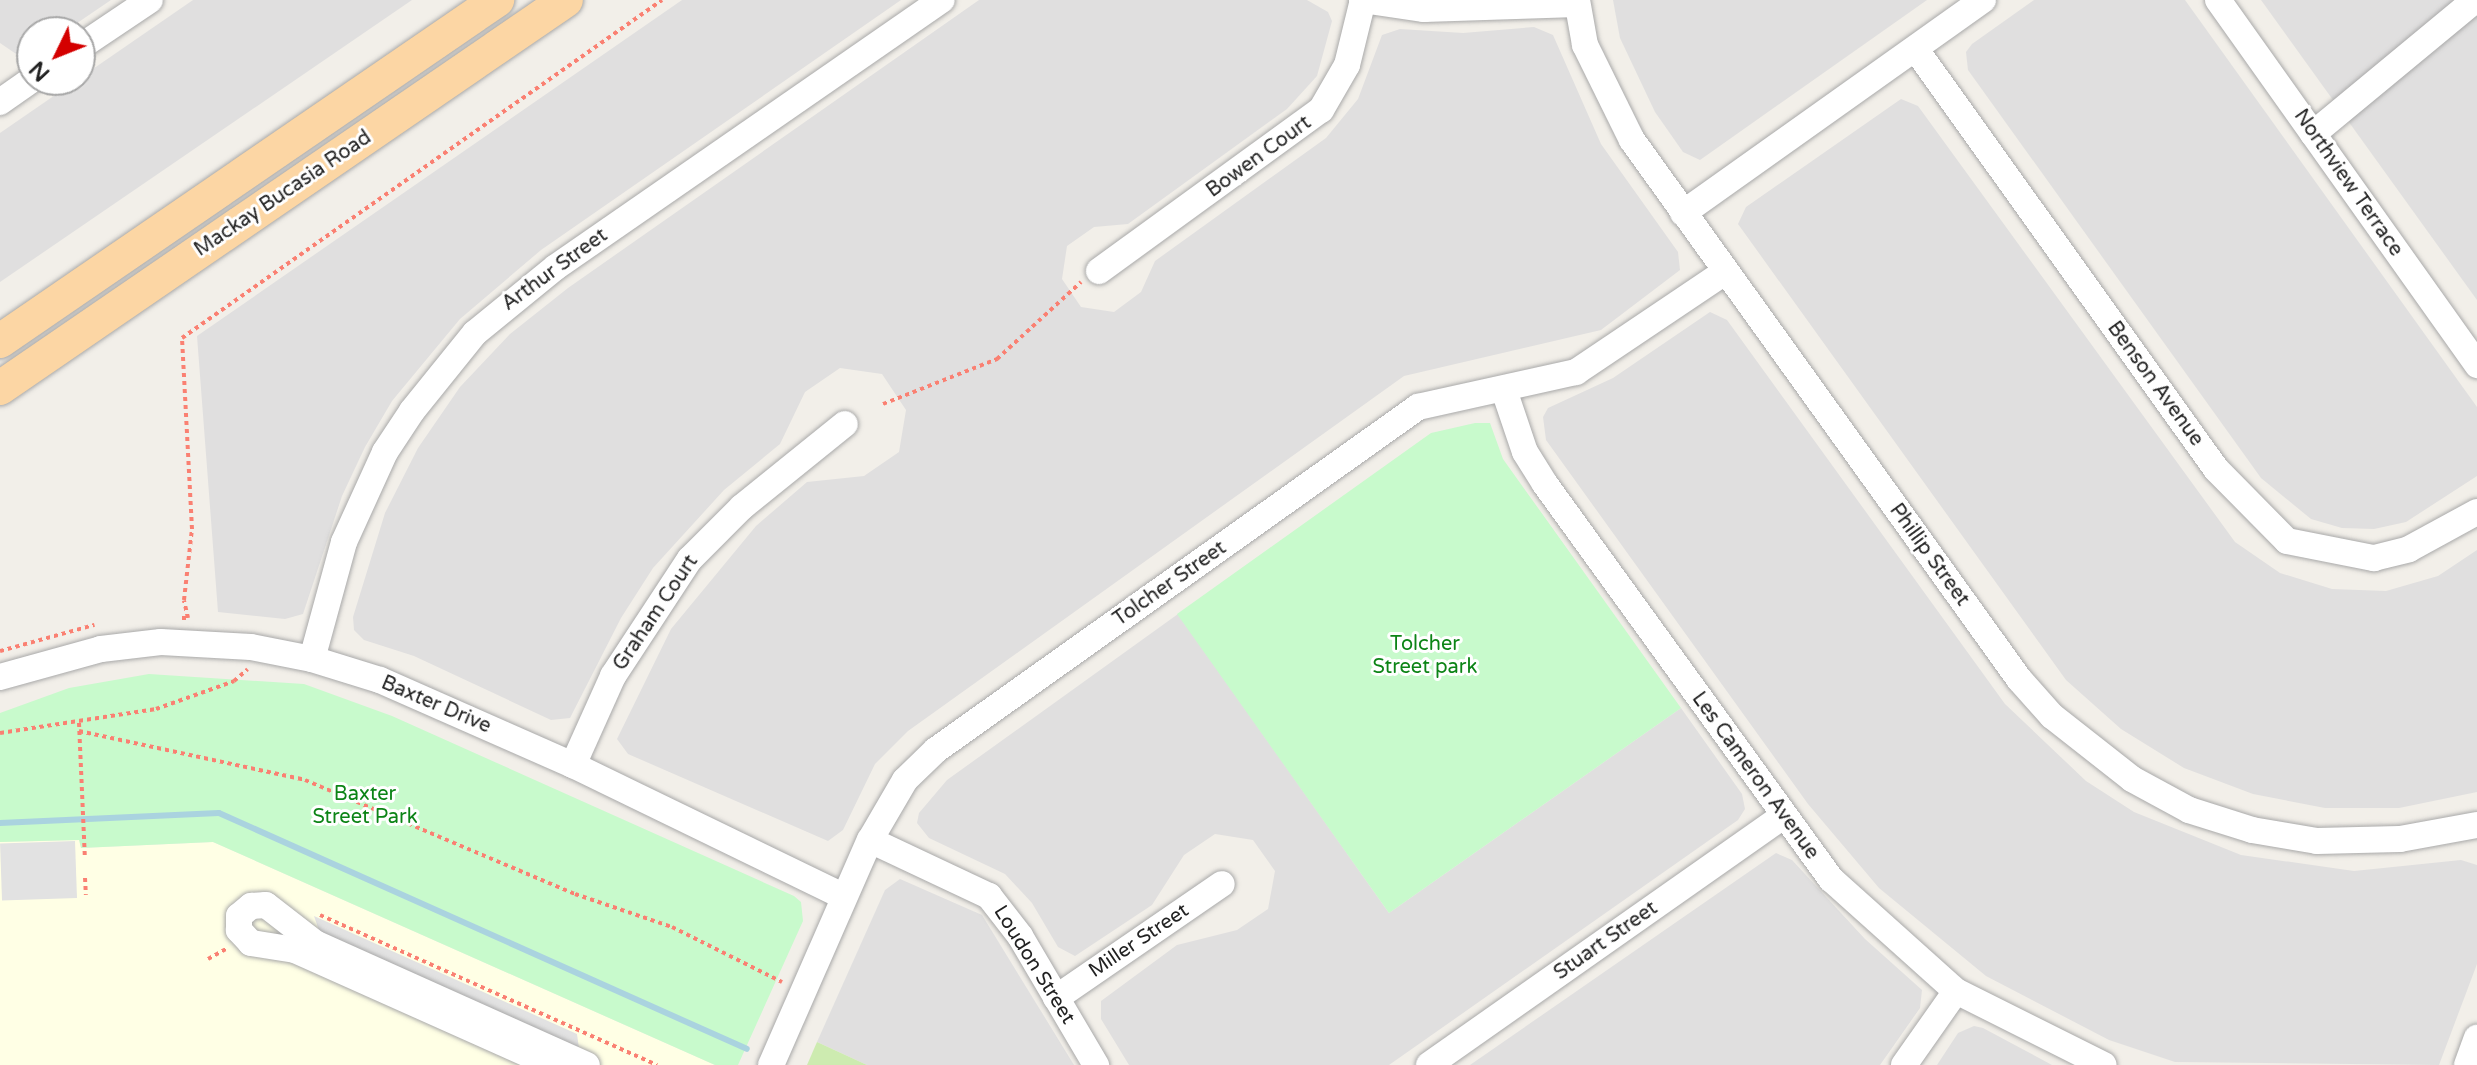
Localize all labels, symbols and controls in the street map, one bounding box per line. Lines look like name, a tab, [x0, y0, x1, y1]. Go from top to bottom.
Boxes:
north arrow	[16, 16, 96, 96]
text: N	[24, 56, 55, 86]
street label: Northview Terrace	[2288, 105, 2408, 261]
street label: Bowen Court	[1202, 111, 1316, 203]
street label: Mackay Bucasia Road	[190, 126, 376, 262]
street label: Arthur Street	[498, 224, 612, 316]
street label: Benson Avenue	[2102, 317, 2208, 451]
street label: Phillip Street	[1884, 499, 1974, 611]
street label: Tolcher Street	[1109, 536, 1231, 632]
street label: Graham Court	[609, 551, 703, 675]
park label: Tolcher Street park	[1373, 633, 1477, 680]
street label: Baxter Drive	[378, 671, 494, 739]
street label: Les Cameron Avenue	[1686, 688, 1824, 864]
park label: Baxter Street Park	[312, 783, 418, 830]
street label: Stuart Street	[1550, 897, 1662, 985]
street label: Miller Street	[1084, 899, 1194, 983]
street label: Loudon Street	[988, 901, 1080, 1029]

